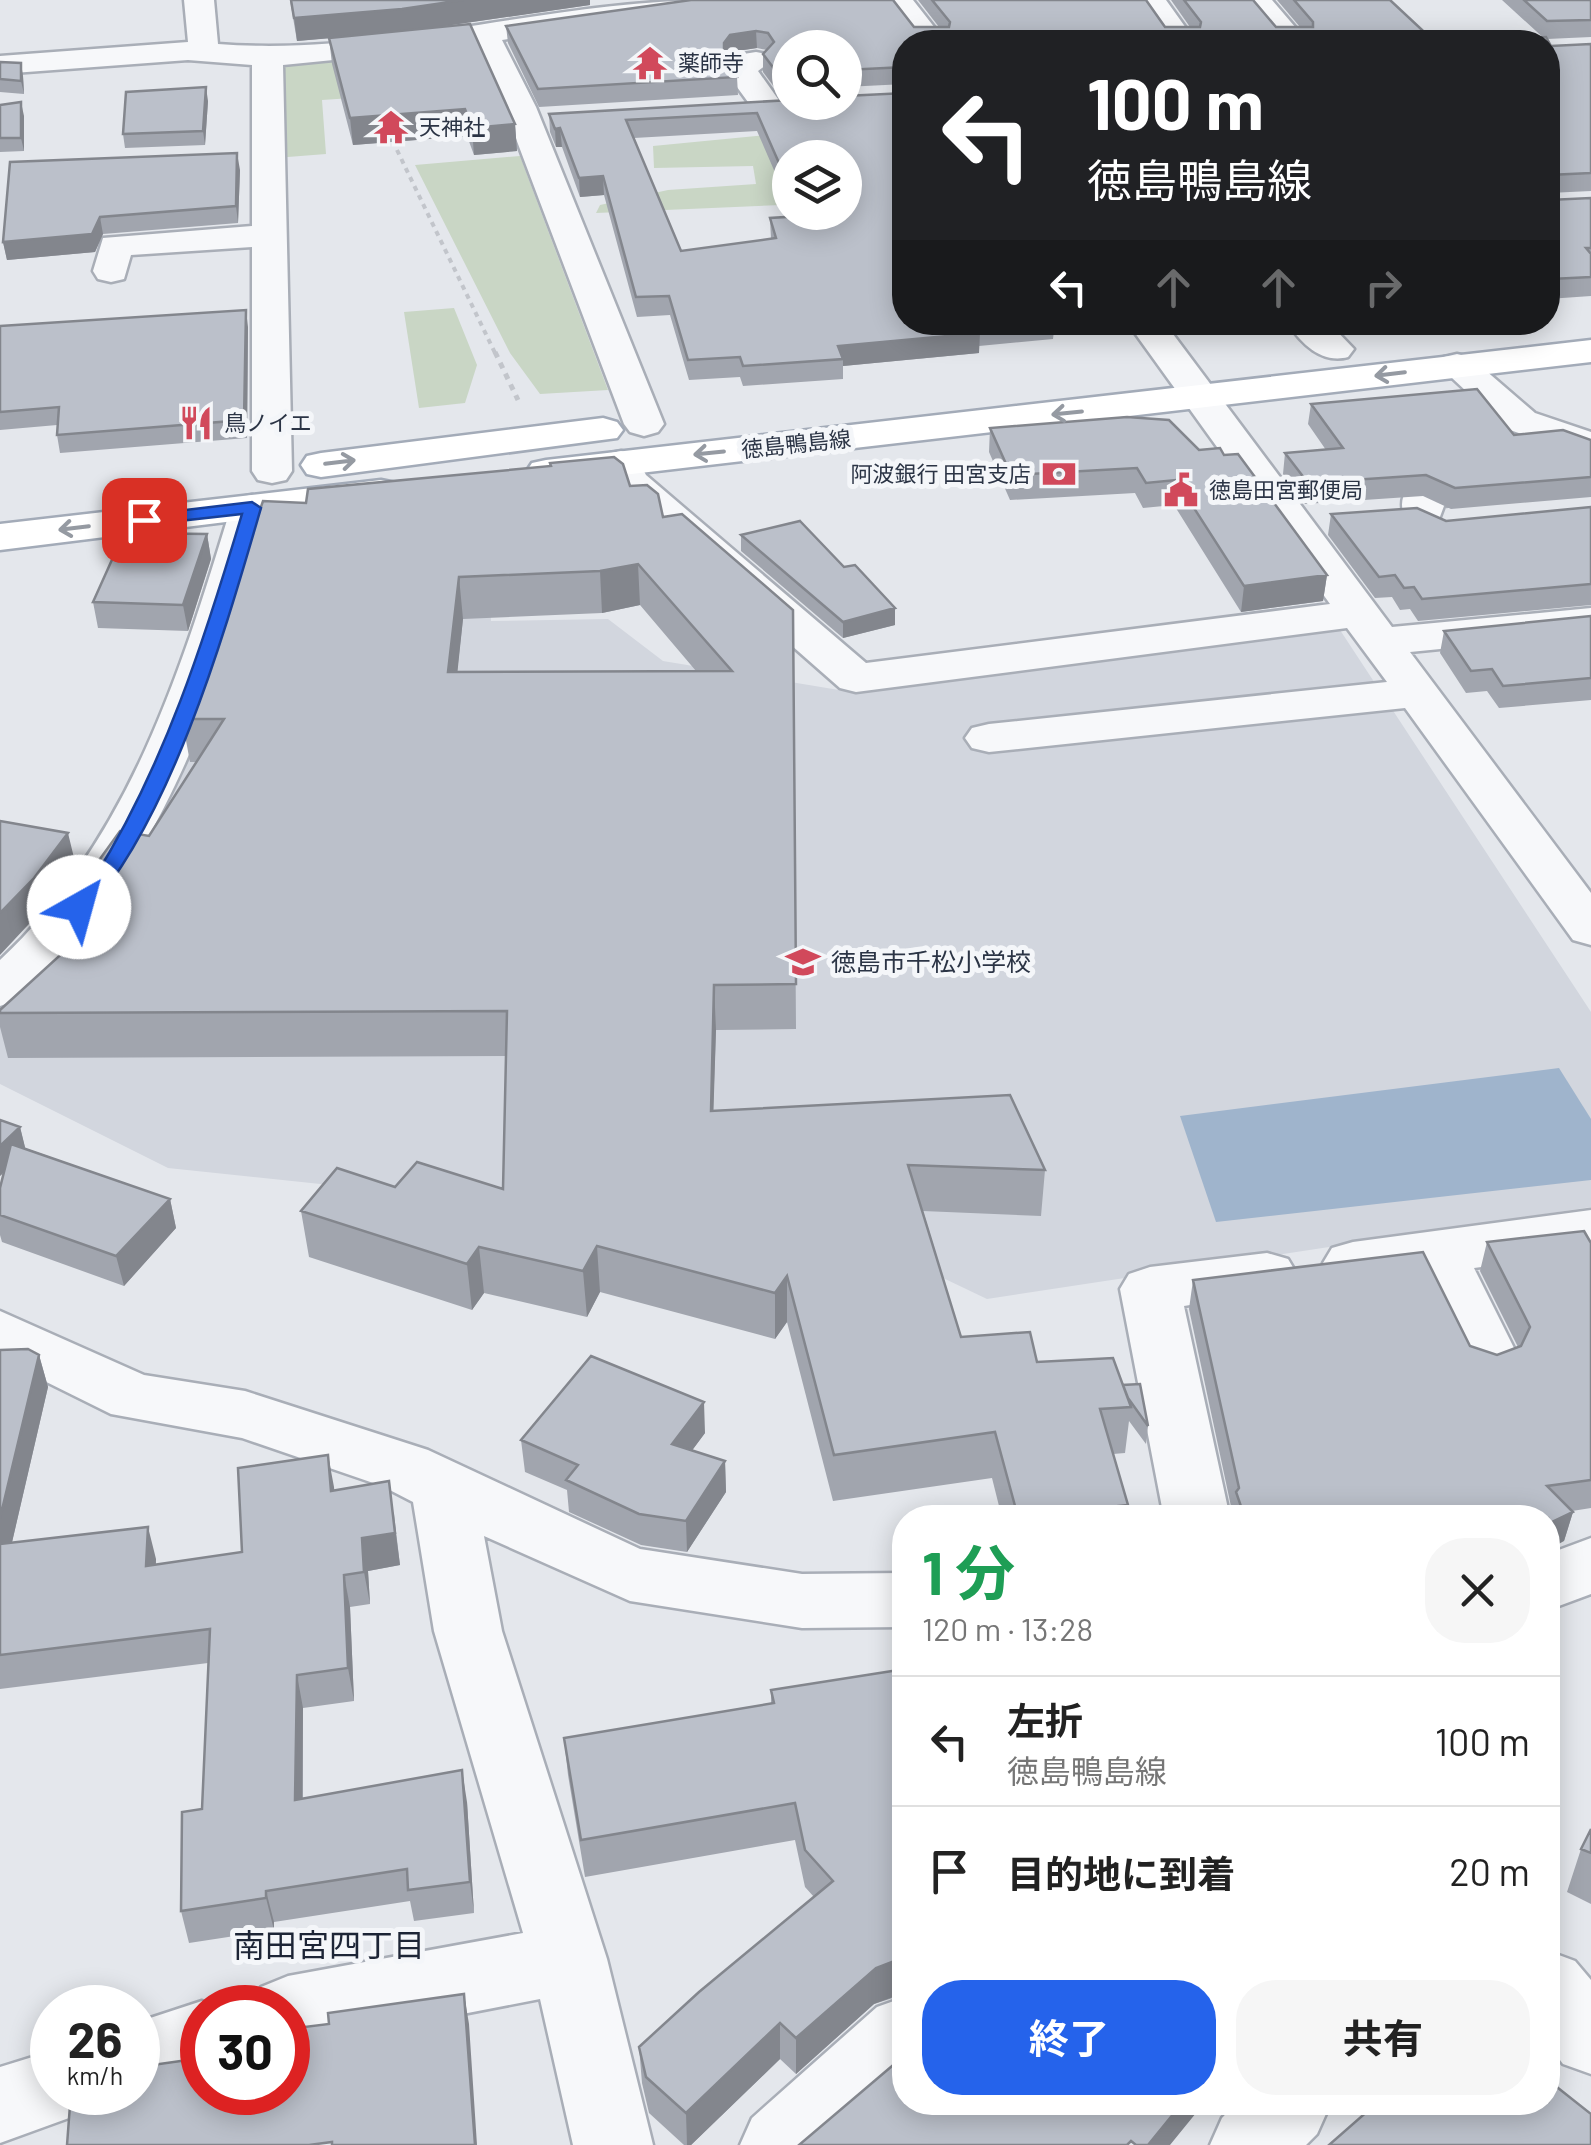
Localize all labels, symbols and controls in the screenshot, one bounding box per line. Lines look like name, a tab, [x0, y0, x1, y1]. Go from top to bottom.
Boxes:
map controls	[772, 30, 862, 230]
button: search	[772, 30, 862, 120]
temple icon: 薬師寺	[631, 44, 669, 82]
place label: 薬師寺	[678, 49, 744, 75]
text: 100 m	[1087, 60, 1264, 144]
icon: left	[922, 70, 1052, 200]
temple icon: 天神社	[372, 108, 410, 146]
place label: 天神社	[419, 113, 485, 139]
button: layers	[772, 140, 862, 230]
text: 徳島鴨島線	[1087, 152, 1312, 206]
icon: left	[1041, 260, 1096, 315]
icon: ahead	[1146, 260, 1201, 315]
icon: ahead	[1251, 260, 1306, 315]
icon: right	[1356, 260, 1411, 315]
one-way arrow	[1374, 365, 1406, 384]
restaurant icon: 鳥ノイエ	[177, 404, 215, 442]
one-way arrow	[1052, 404, 1084, 423]
place label: 鳥ノイエ	[224, 409, 312, 435]
street label: 徳島鴨島線	[740, 424, 852, 462]
one-way arrow	[694, 444, 726, 463]
one-way arrow	[324, 452, 356, 471]
bank icon: 阿波銀行 田宮支店	[1040, 455, 1078, 493]
place label: 阿波銀行 田宮支店	[851, 460, 1031, 486]
public building icon: 徳島田宮郵便局	[1162, 471, 1200, 509]
place label: 徳島田宮郵便局	[1209, 476, 1363, 502]
pin	[102, 478, 187, 563]
icon: arrive	[117, 493, 172, 548]
one-way arrow	[58, 519, 90, 538]
position arrow	[27, 855, 131, 959]
school or university icon: 徳島市千松小学校	[784, 943, 822, 981]
place label: 徳島市千松小学校	[831, 946, 1031, 976]
text: 1 分	[922, 1535, 1015, 1607]
button: close	[1425, 1538, 1530, 1643]
text: 120 m · 13:28	[922, 1609, 1093, 1647]
text: 左折	[1007, 1697, 1083, 1743]
icon: left	[922, 1714, 977, 1769]
text: 100 m	[1435, 1718, 1530, 1764]
text: 徳島鴨島線	[1007, 1751, 1167, 1789]
icon: arrive	[922, 1844, 977, 1899]
text: 20 m	[1449, 1848, 1530, 1894]
text: 目的地に到着	[1007, 1850, 1235, 1896]
district label: 南田宮四丁目	[233, 1925, 425, 1963]
button: 終了	[922, 1980, 1216, 2095]
button: 共有	[1236, 1980, 1530, 2095]
speed limit sign: 30	[180, 1985, 310, 2115]
text: 26	[68, 2008, 122, 2068]
text: km/h	[67, 2060, 123, 2090]

